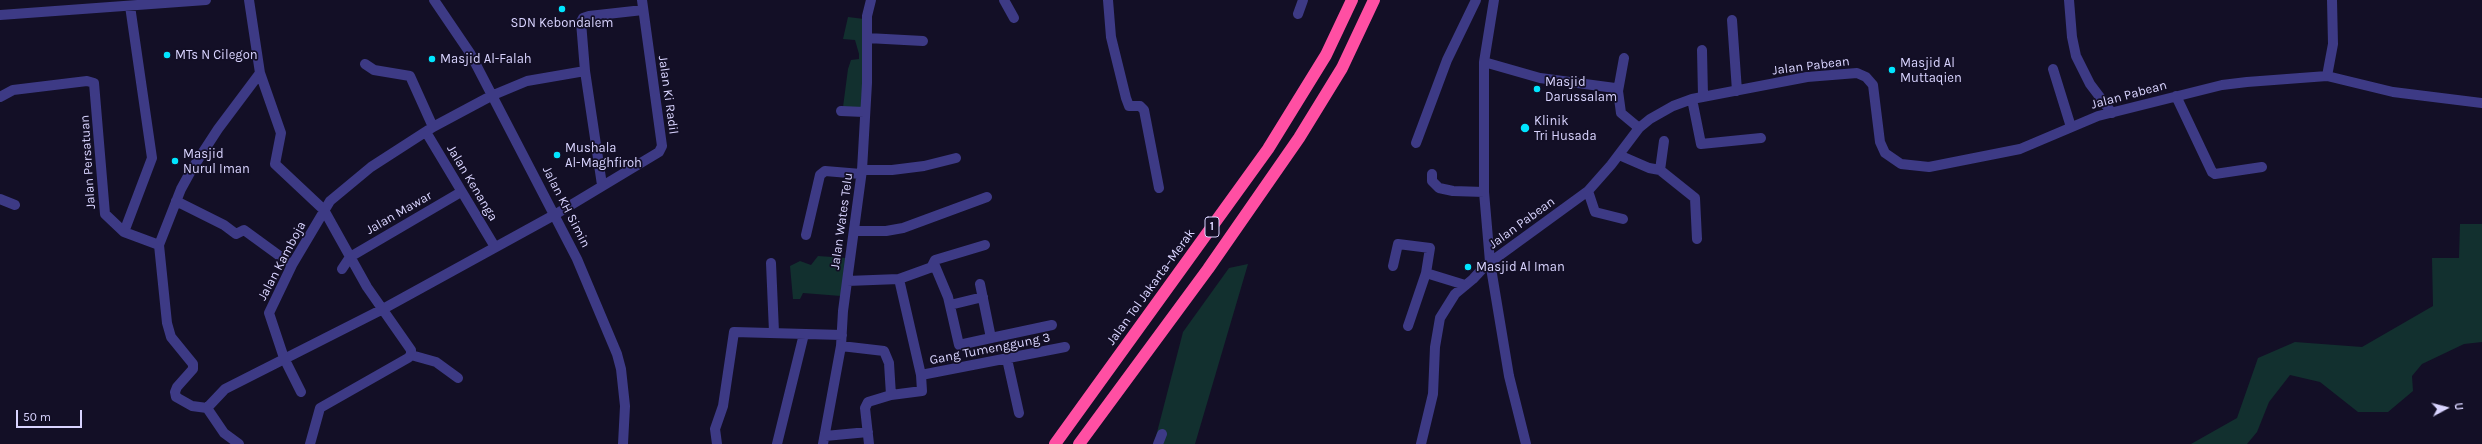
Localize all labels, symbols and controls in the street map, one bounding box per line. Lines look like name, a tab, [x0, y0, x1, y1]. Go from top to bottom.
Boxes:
marker: SDN Kebondalem	[557, 4, 567, 14]
place label: SDN Kebondalem	[511, 15, 613, 31]
place label: MTs N Cilegon	[175, 47, 258, 63]
marker: MTs N Cilegon	[162, 50, 172, 60]
place label: Masjid Al-Falah	[440, 51, 532, 67]
marker: Masjid Al-Falah	[427, 54, 437, 64]
street label: Jalan Pabean	[1771, 54, 1851, 78]
street label: Jalan Ki Radil	[655, 55, 681, 135]
place label: Masjid Al Muttaqien	[1900, 55, 1962, 86]
marker: Masjid Al Muttaqien	[1887, 65, 1897, 75]
place label: Masjid Darussalam	[1545, 74, 1617, 105]
street label: Jalan Pabean	[2089, 77, 2169, 113]
marker: Masjid Darussalam	[1532, 84, 1542, 94]
place label: Klinik Tri Husada	[1534, 113, 1597, 144]
street label: Jalan Persatuan	[77, 114, 99, 210]
marker: Klinik Tri Husada	[1519, 122, 1531, 134]
place label: Mushala Al-Maghfiroh	[565, 140, 642, 171]
street label: Jalan Kenanga	[443, 142, 501, 224]
place label: Masjid Nurul Iman	[183, 146, 250, 177]
marker: Mushala Al-Maghfiroh	[552, 150, 562, 160]
marker: Masjid Nurul Iman	[170, 156, 180, 166]
street label: Jalan KH Simin	[539, 164, 593, 250]
street label: Jalan Wates Telu	[827, 172, 857, 270]
street label: Jalan Mawar	[363, 188, 435, 238]
street label: Jalan Pabean	[1486, 194, 1558, 252]
road number: 1	[1205, 217, 1219, 237]
street label: Jalan Kamboja	[255, 219, 309, 303]
street label: Jalan Tol Jakarta–Merak	[1104, 226, 1198, 348]
place label: Masjid Al Iman	[1476, 259, 1565, 275]
marker: Masjid Al Iman	[1463, 262, 1473, 272]
street label: Gang Tumenggung 3	[928, 330, 1052, 368]
north arrow	[2426, 388, 2466, 428]
scale bar	[18, 402, 84, 428]
text: U	[2451, 402, 2465, 411]
text: 50 m	[23, 410, 51, 424]

